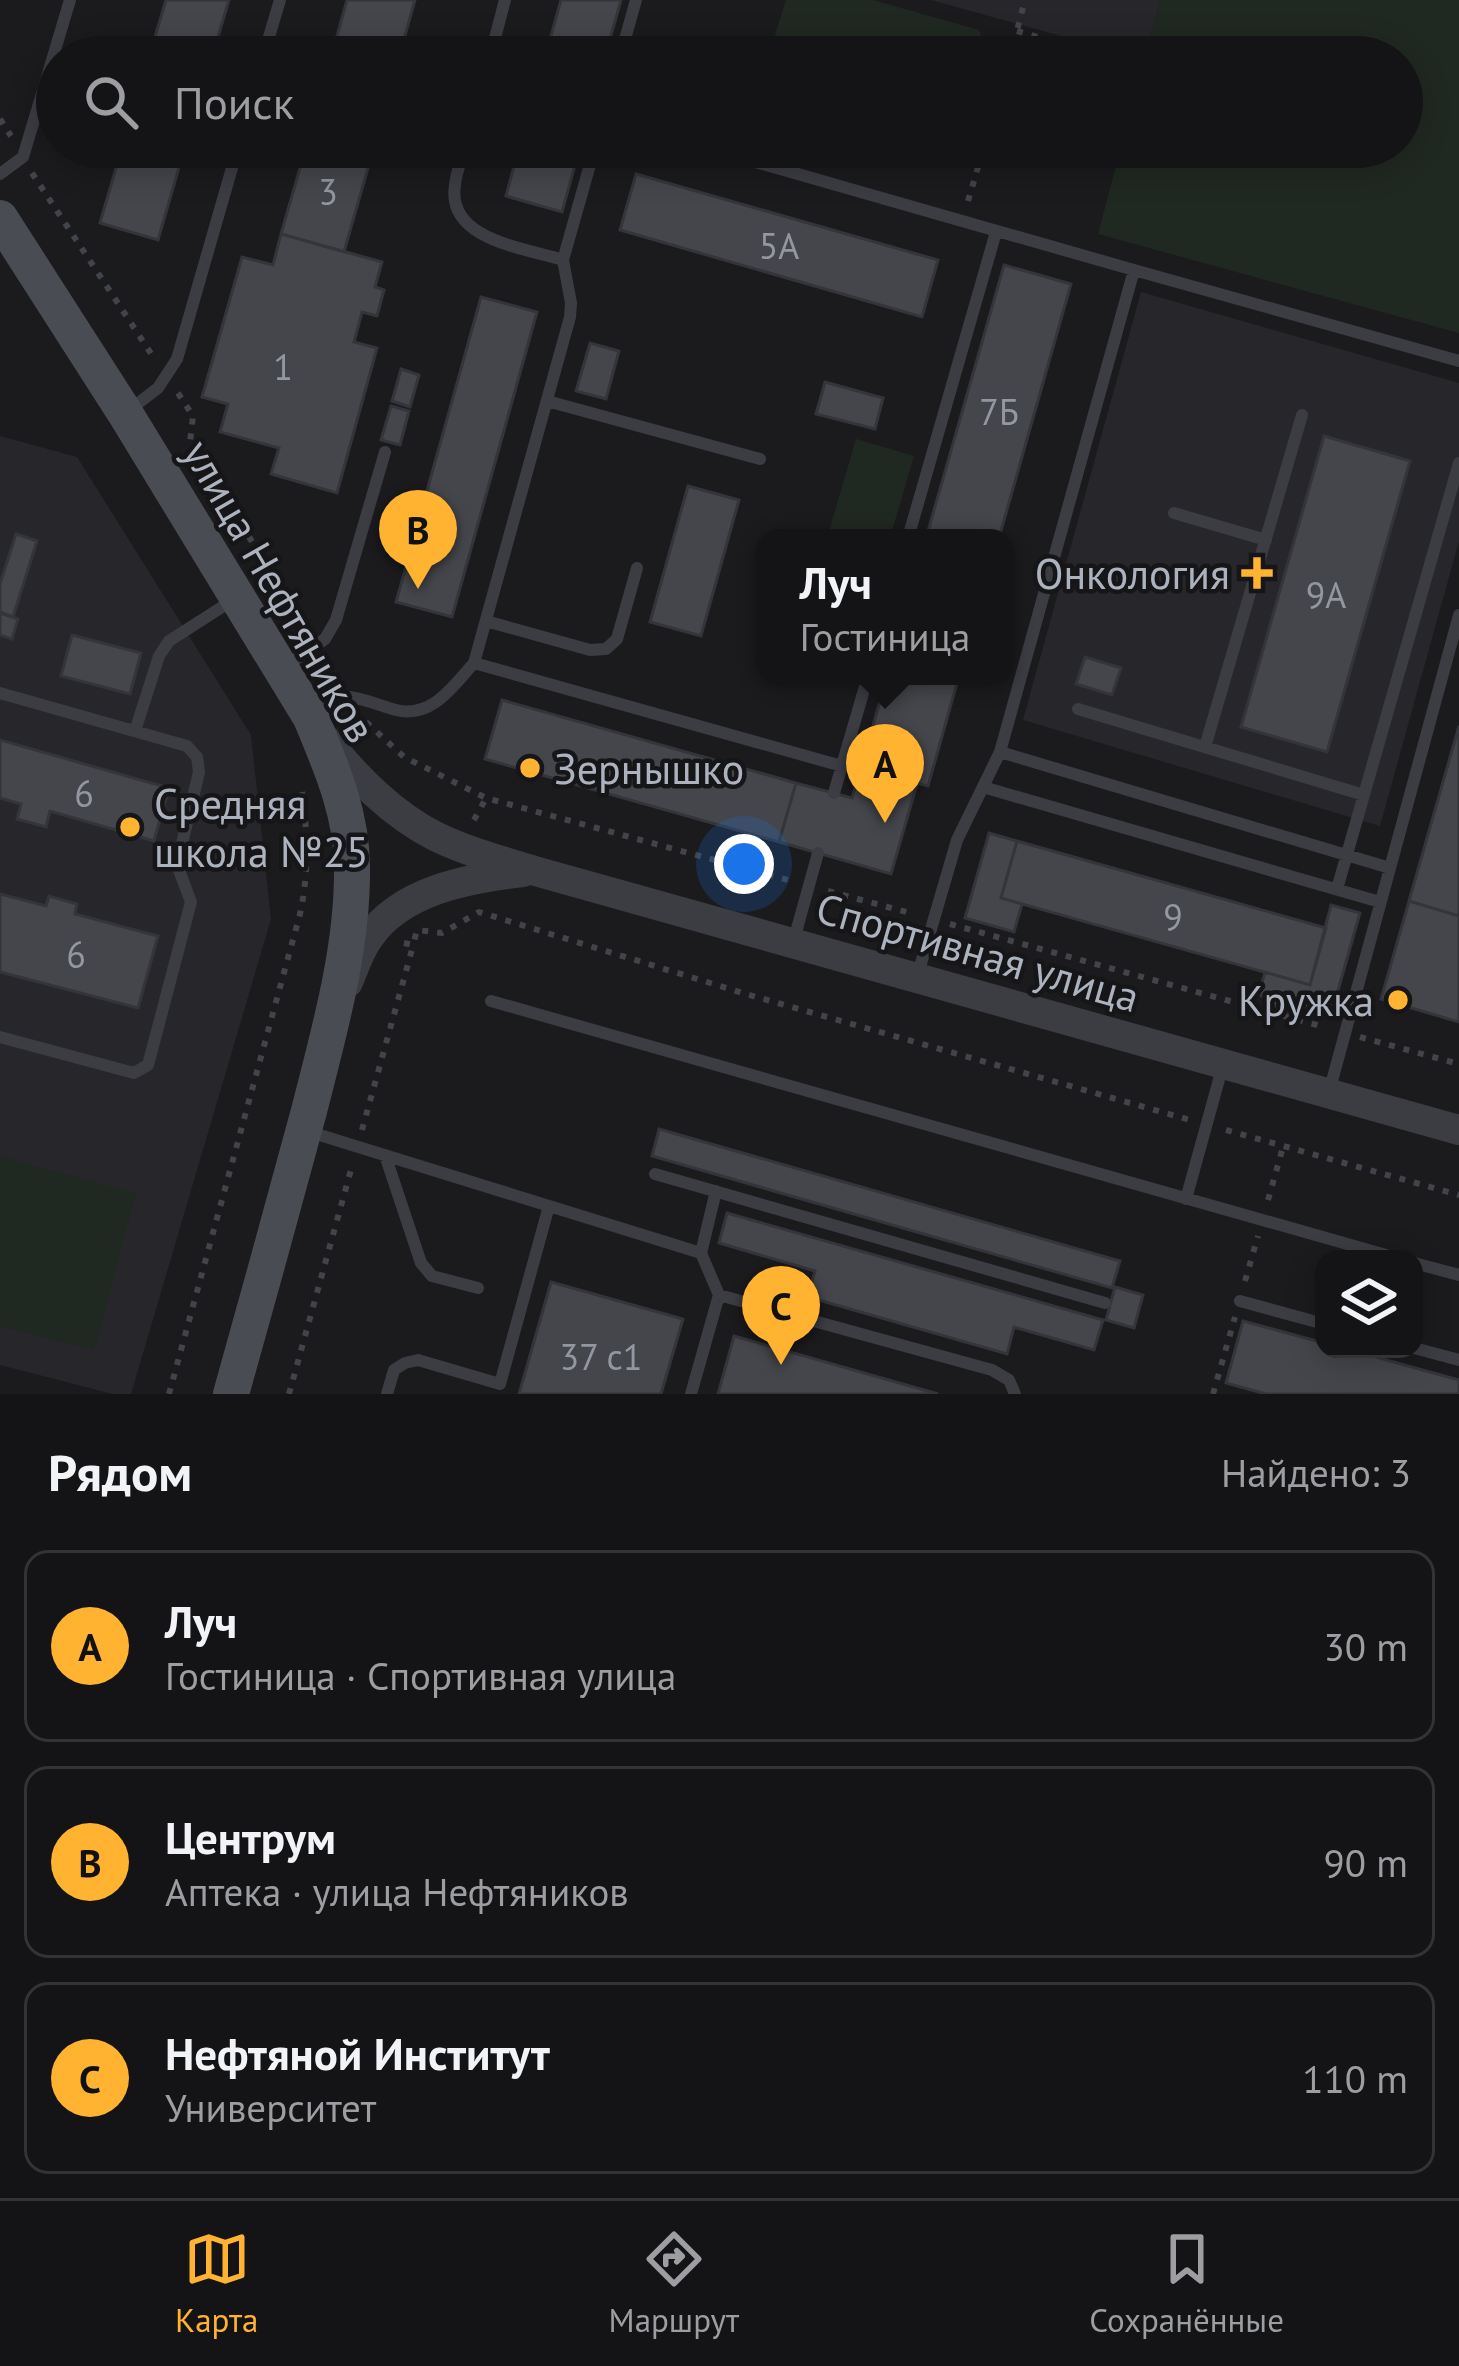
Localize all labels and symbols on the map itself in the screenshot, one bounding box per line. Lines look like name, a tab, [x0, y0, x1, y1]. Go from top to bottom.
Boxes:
house number: 3	[318, 168, 338, 215]
house number: 5А	[759, 222, 799, 269]
house number: 1	[273, 343, 293, 390]
house number: 7Б	[979, 388, 1019, 435]
street label: улица Нефтяников	[171, 430, 389, 752]
pin: B	[379, 490, 457, 589]
place label: Онкология	[1035, 546, 1230, 601]
marker: Онкология	[1241, 557, 1273, 589]
house number: 9А	[1306, 571, 1346, 618]
pin: A	[846, 724, 924, 823]
place label: Зернышко	[554, 741, 744, 796]
marker: Зернышко	[517, 755, 543, 781]
house number: 6	[74, 770, 94, 817]
place label: Средняя школа №25	[154, 776, 369, 879]
marker: Средняя школа №25	[117, 814, 143, 840]
your location	[714, 834, 774, 894]
street label: Спортивная улица	[810, 880, 1146, 1024]
house number: 9	[1163, 893, 1183, 940]
house number: 6	[66, 931, 86, 978]
place label: Кружка	[1238, 973, 1374, 1028]
marker: Кружка	[1385, 987, 1411, 1013]
pin: C	[742, 1266, 820, 1365]
house number: 37 с1	[560, 1333, 642, 1380]

